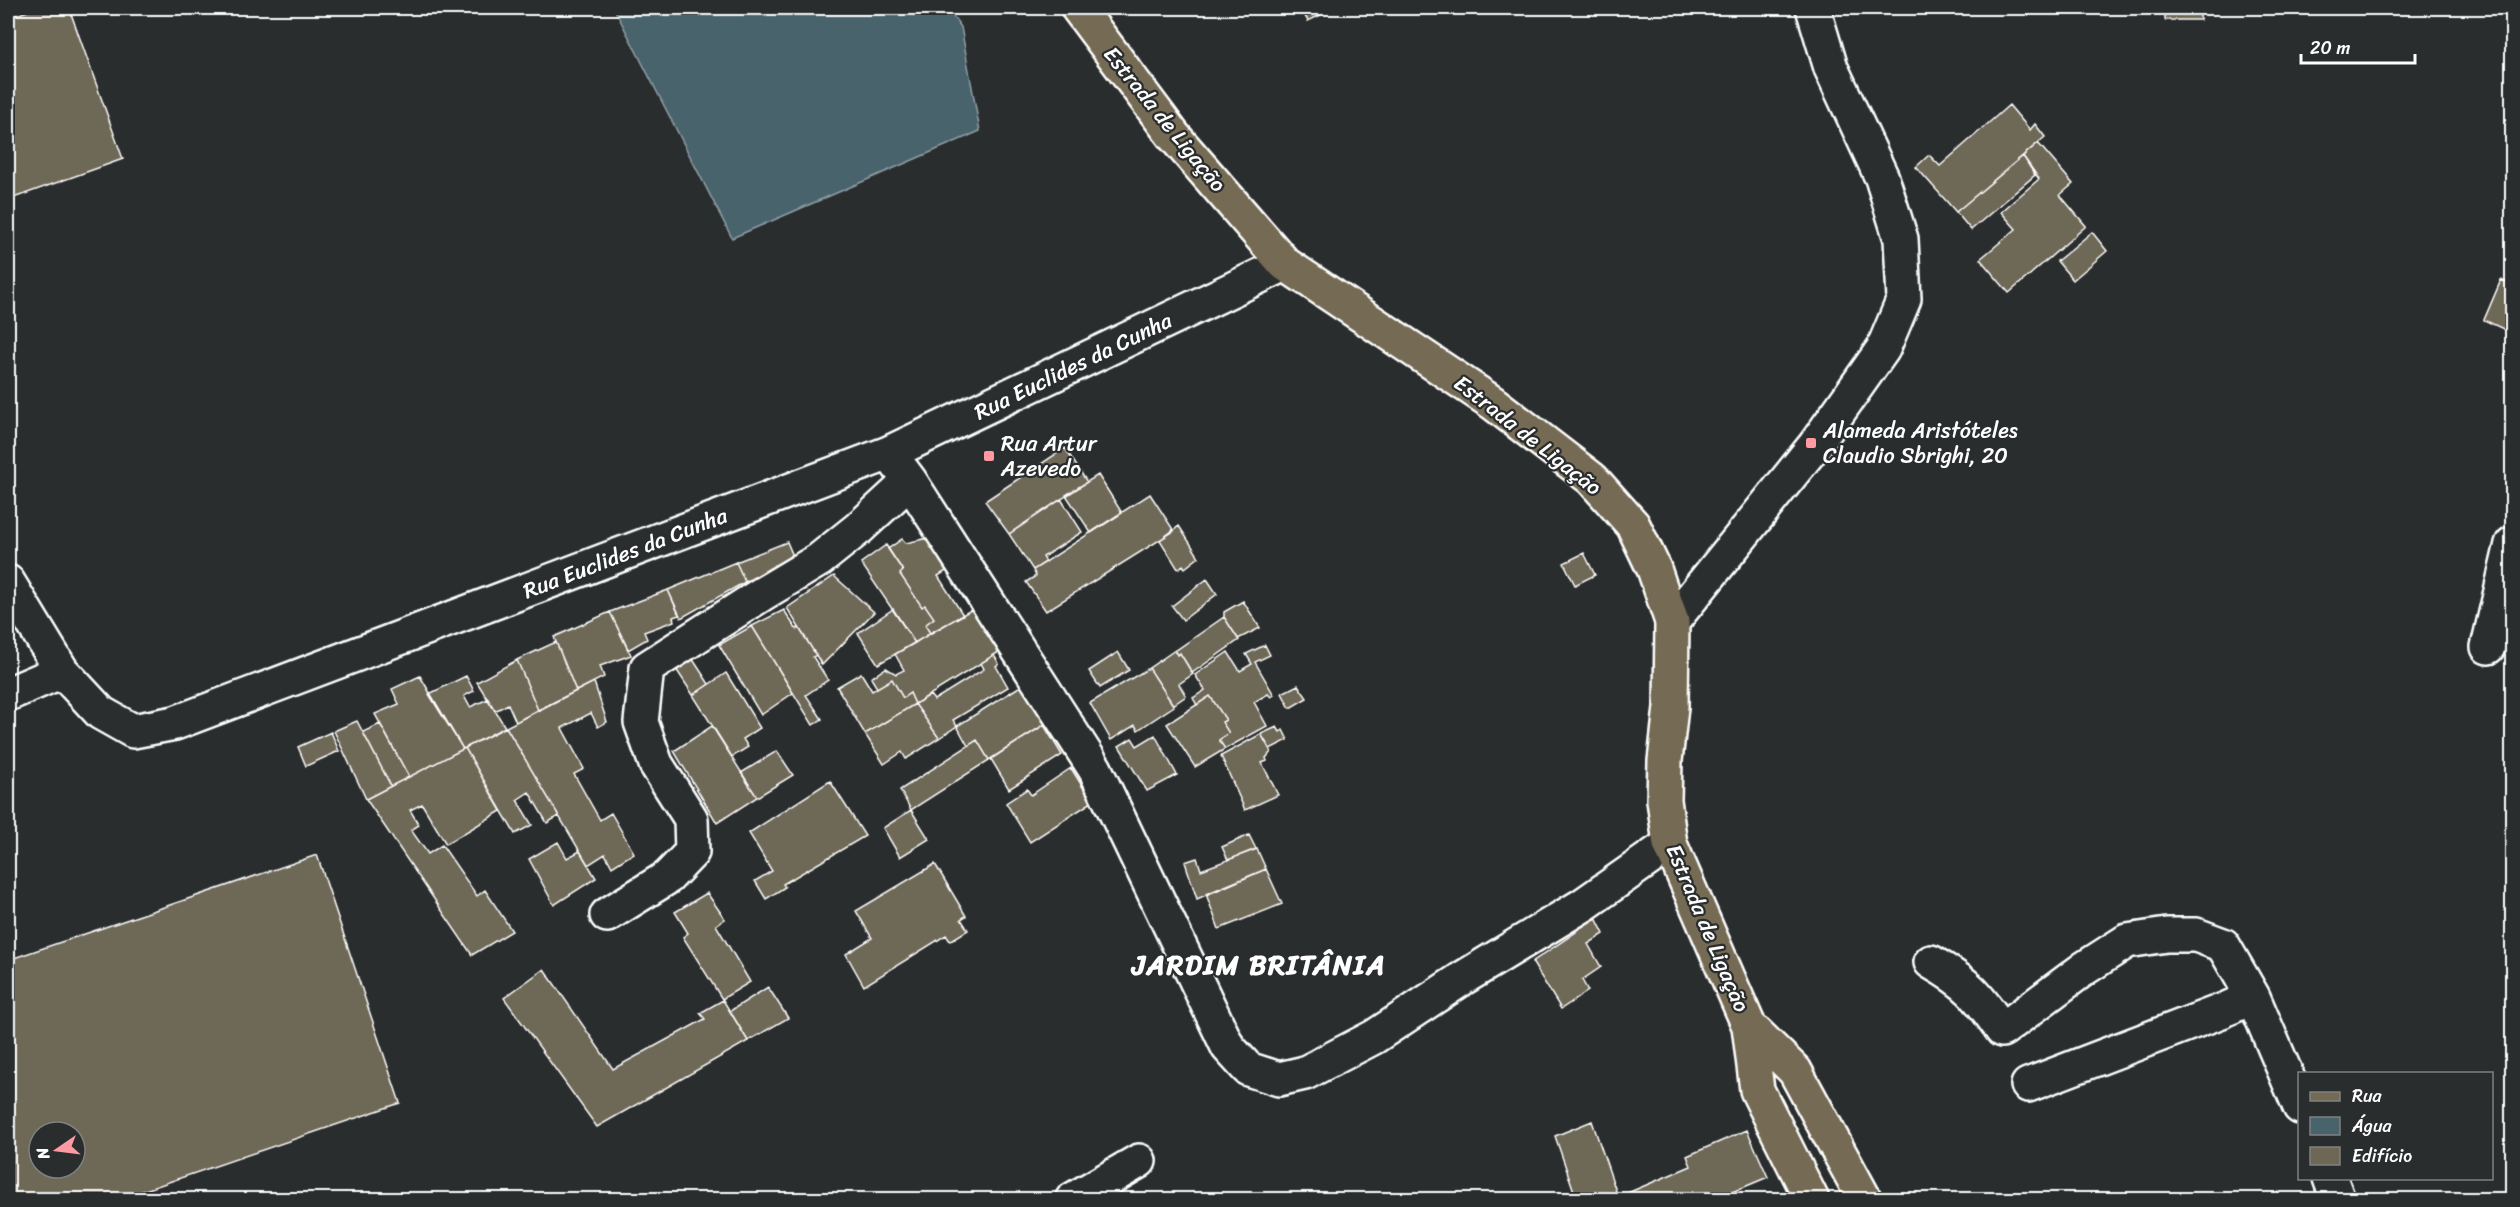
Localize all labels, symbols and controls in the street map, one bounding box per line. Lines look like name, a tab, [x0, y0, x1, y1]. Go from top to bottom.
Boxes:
scale bar	[2301, 27, 2415, 65]
text: 20 m	[2310, 32, 2350, 64]
street label: Estrada de Ligação	[1093, 37, 1237, 201]
street label: Rua Euclides da Cunha	[967, 301, 1180, 431]
street label: Estrada de Ligação	[1445, 364, 1611, 506]
place label: Alameda Aristóteles Claudio Sbrighi, 20	[1822, 411, 2018, 475]
place label: Rua Artur Azevedo	[1000, 424, 1098, 488]
marker: Alameda Aristóteles Claudio Sbrighi, 20	[1804, 436, 1818, 450]
marker: Rua Artur Azevedo	[982, 449, 996, 463]
street label: Rua Euclides da Cunha	[517, 496, 734, 610]
street label: Estrada de Ligação	[1655, 838, 1761, 1018]
district label: JARDIM BRITÂNIA	[1130, 940, 1386, 989]
legend	[2298, 1072, 2493, 1180]
text: Rua	[2352, 1080, 2383, 1112]
text: Água	[2351, 1110, 2393, 1142]
north arrow	[27, 1120, 87, 1180]
text: Edifício	[2352, 1140, 2412, 1172]
text: N	[27, 1144, 59, 1163]

